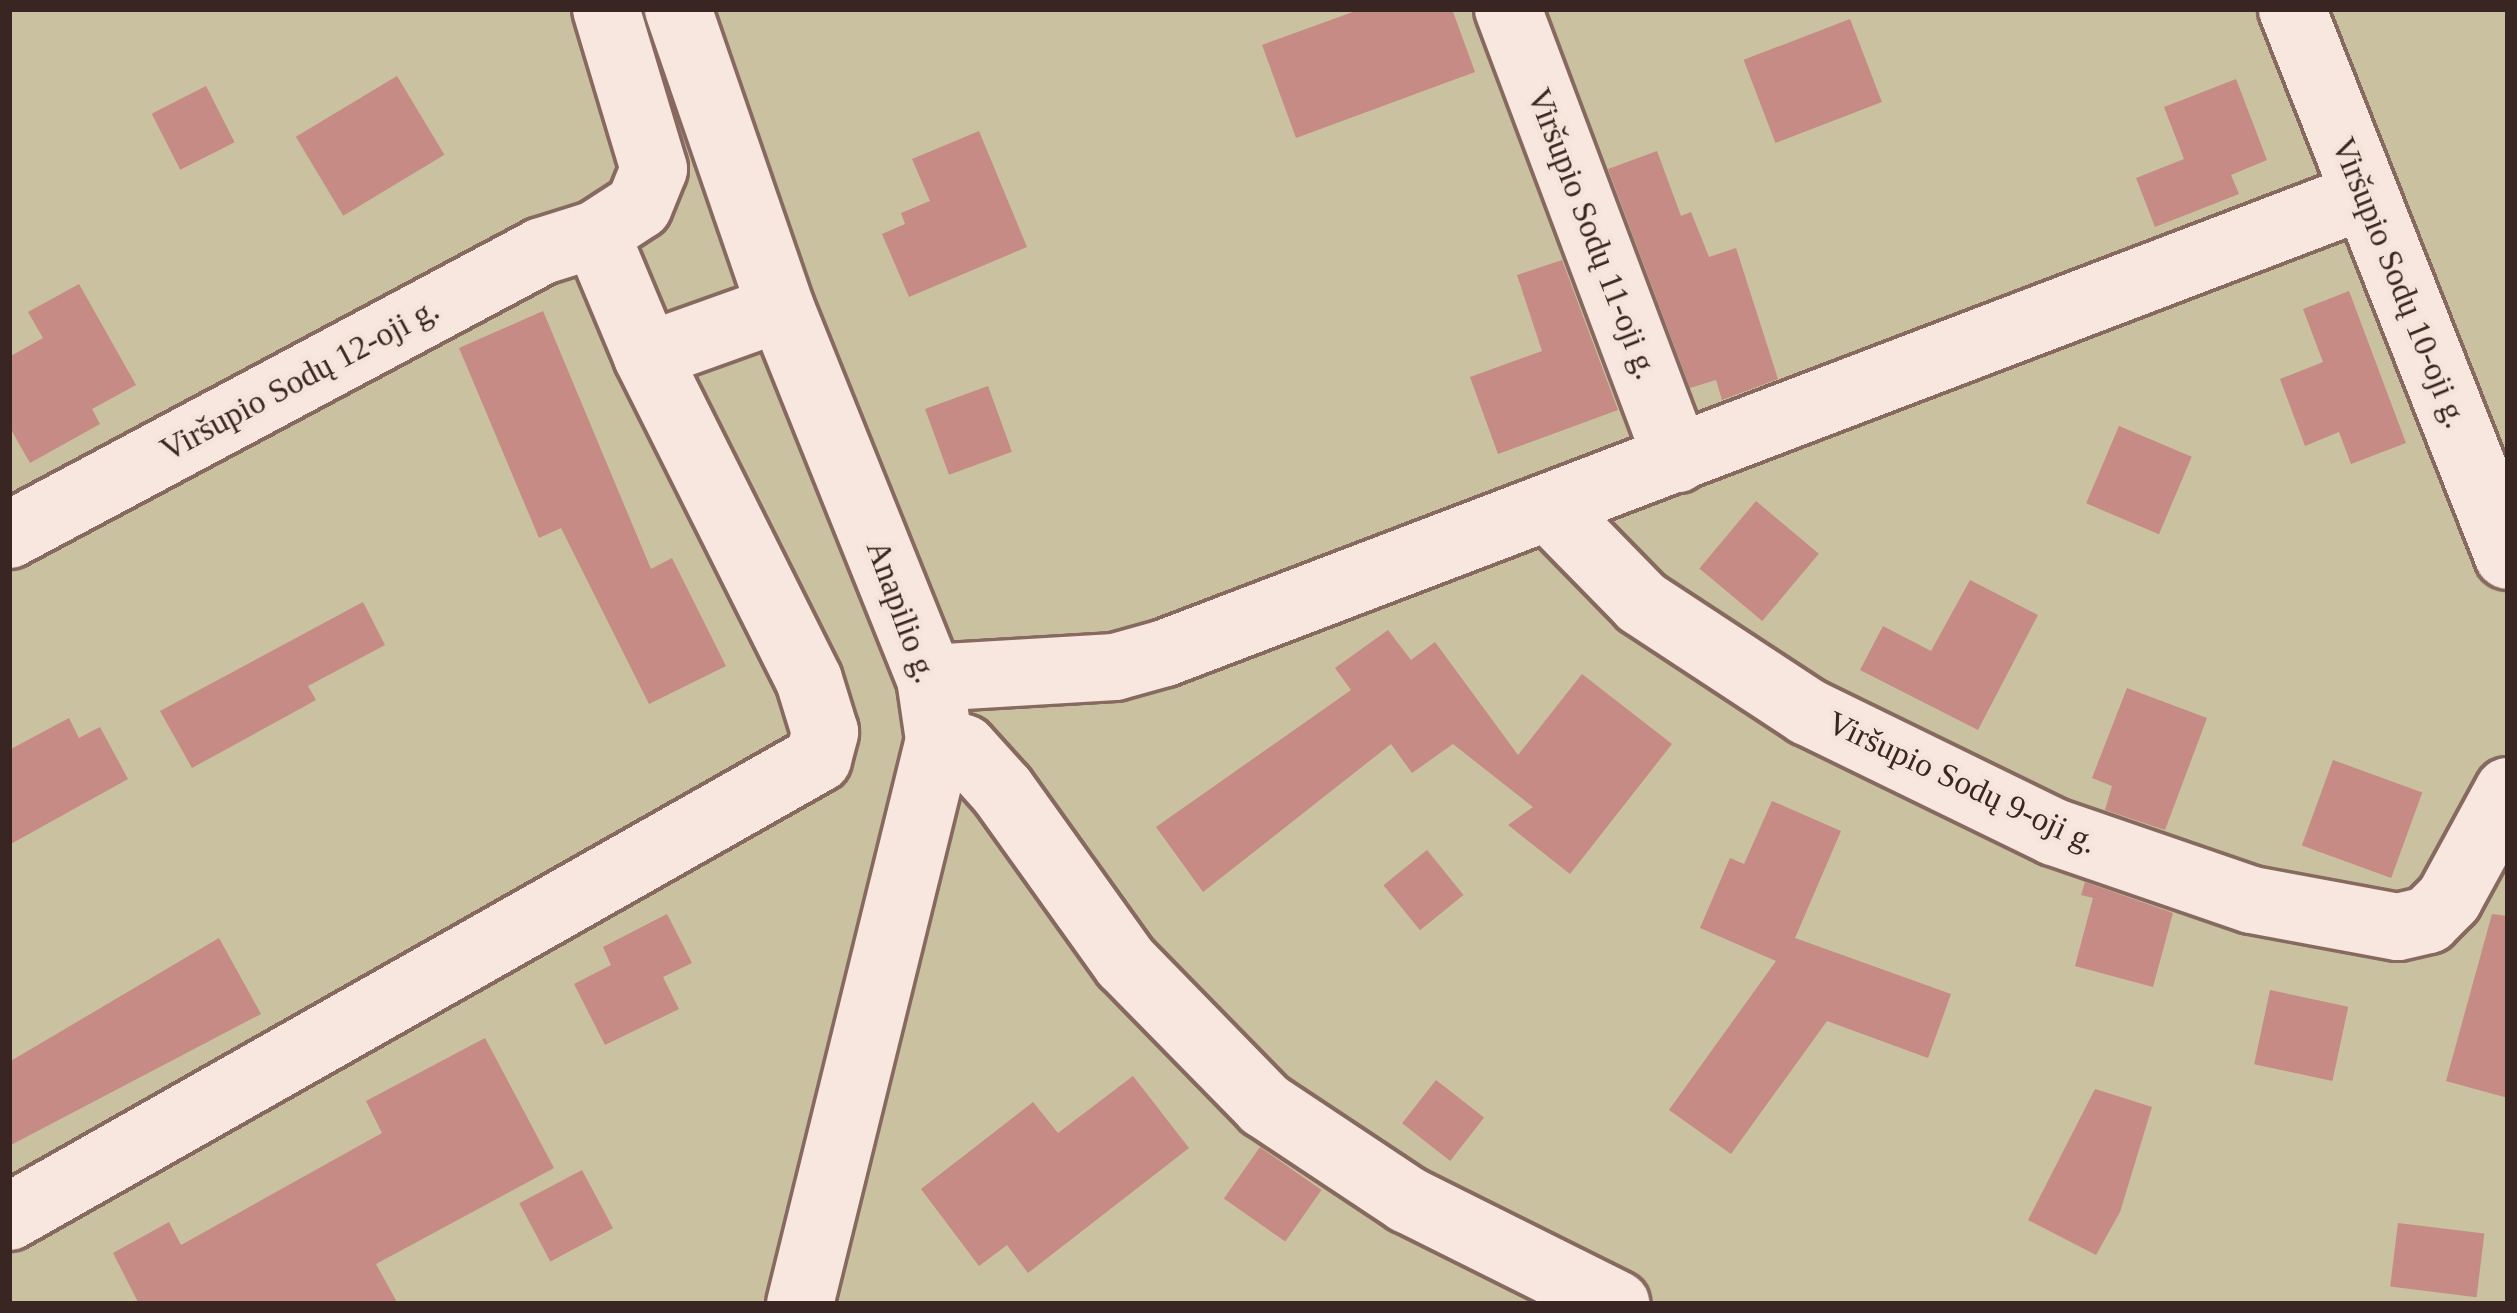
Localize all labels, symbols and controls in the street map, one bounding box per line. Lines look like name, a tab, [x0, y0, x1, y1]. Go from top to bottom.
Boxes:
street label: Viršupio Sodų 11-oji g.	[1518, 83, 1666, 385]
street label: Viršupio Sodų 10-oji g.	[2323, 132, 2475, 434]
street label: Viršupio Sodų 12-oji g.	[154, 290, 446, 470]
street label: Anapilio g.	[857, 535, 945, 689]
street label: Viršupio Sodų 9-oji g.	[1821, 703, 2103, 863]

